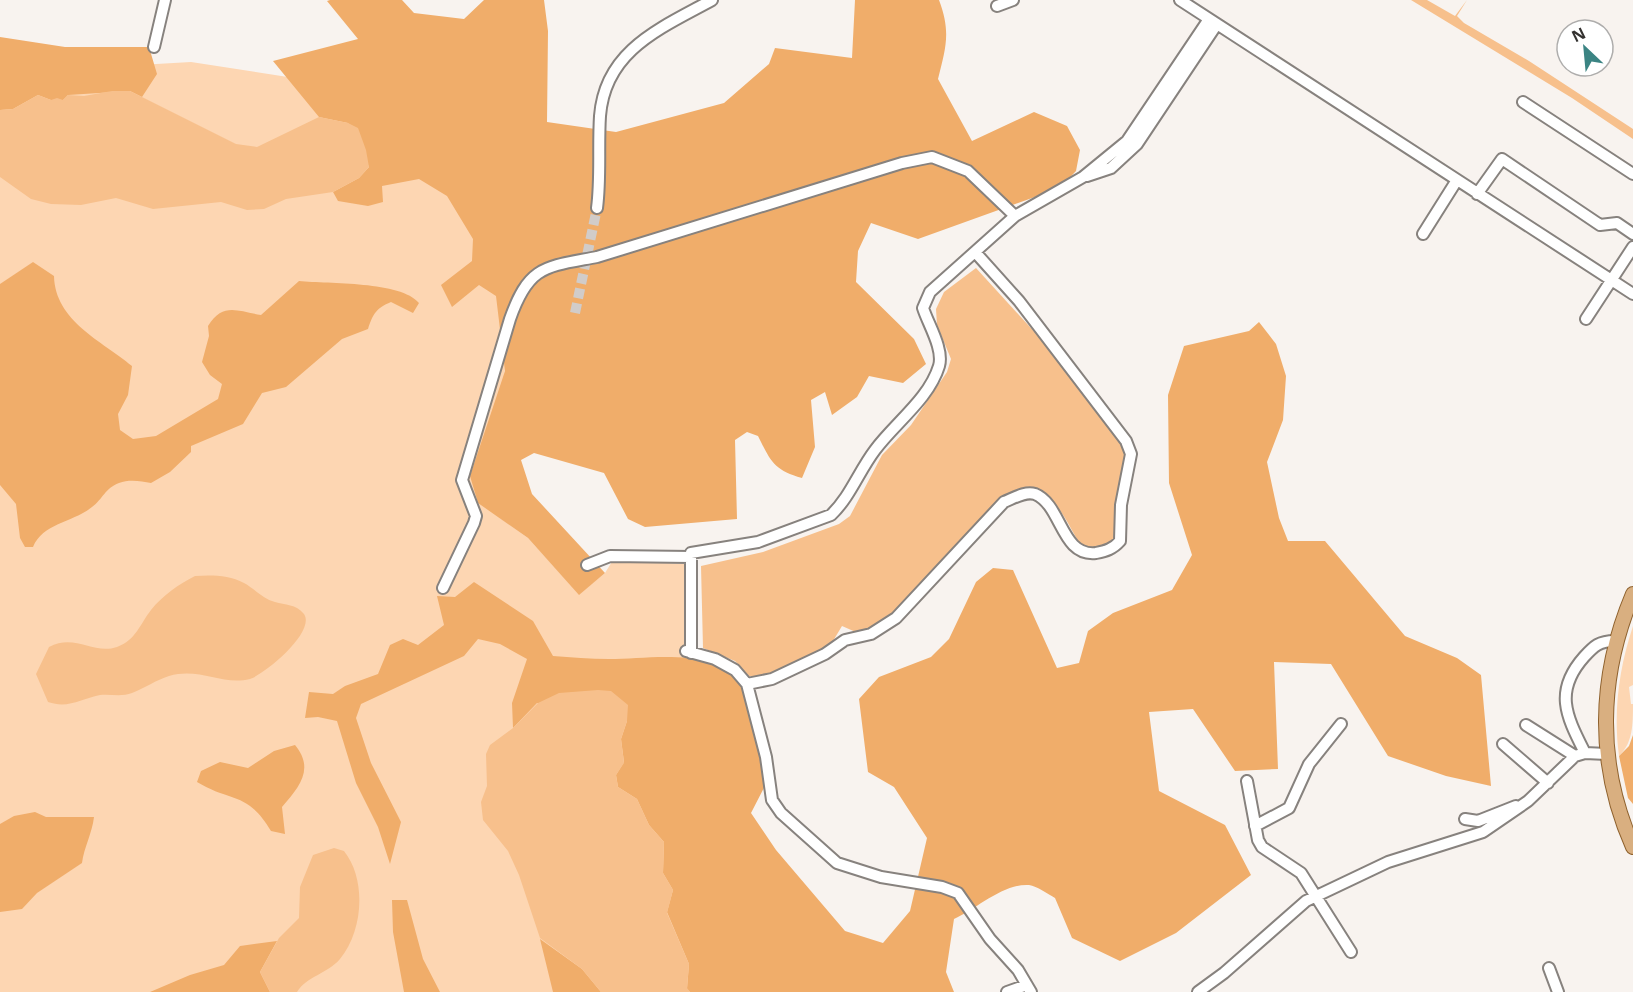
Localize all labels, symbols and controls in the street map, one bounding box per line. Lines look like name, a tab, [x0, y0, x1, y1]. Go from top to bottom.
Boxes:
north arrow	[1555, 18, 1615, 78]
text: N	[1568, 22, 1589, 47]

